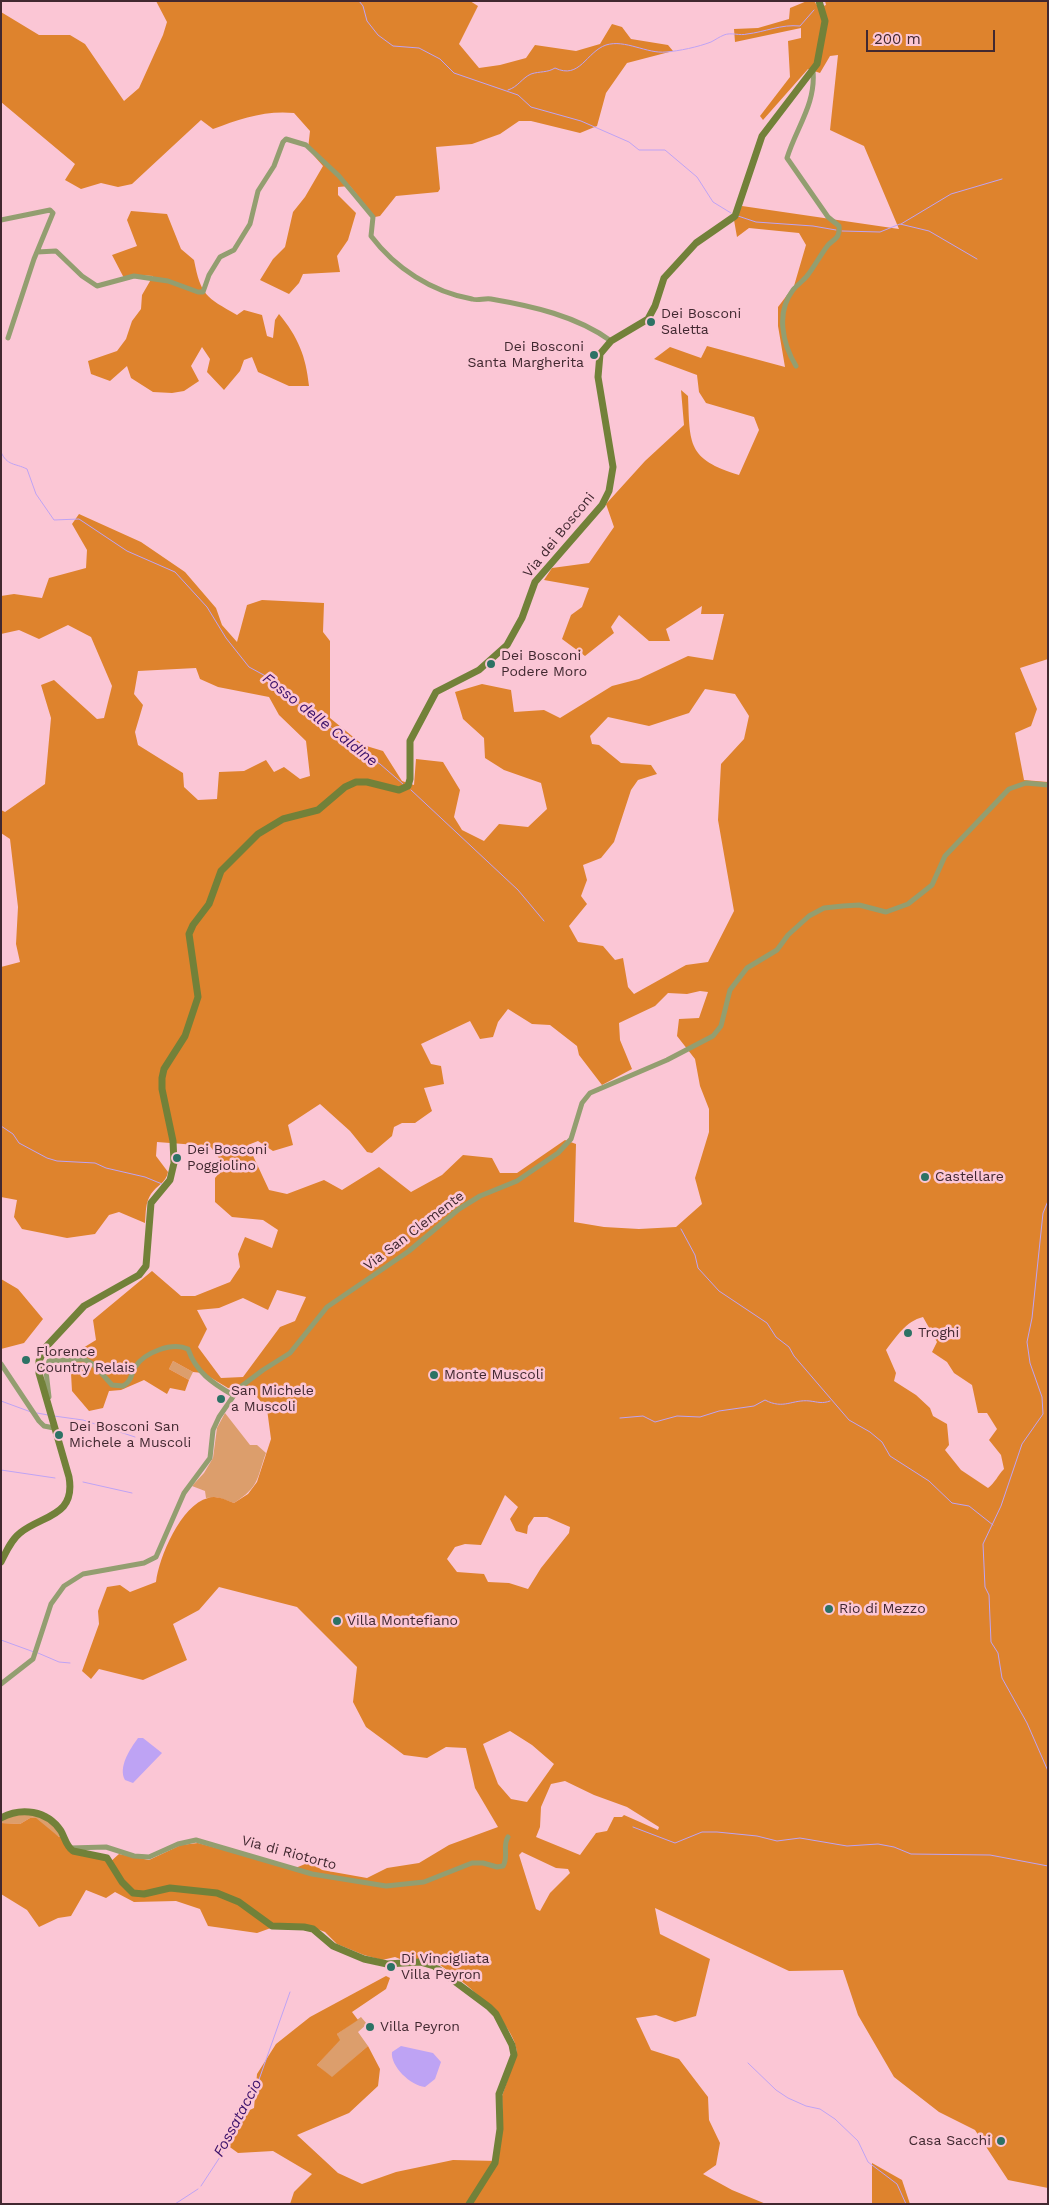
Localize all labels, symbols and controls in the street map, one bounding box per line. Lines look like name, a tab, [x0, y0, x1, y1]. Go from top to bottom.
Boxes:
scale bar	[869, 20, 998, 52]
text: 200 m	[874, 30, 921, 48]
place label: Dei Bosconi Saletta	[661, 306, 741, 338]
marker: Dei Bosconi Saletta	[645, 316, 657, 328]
place label: Dei Bosconi Santa Margherita	[468, 339, 584, 372]
marker: Dei Bosconi Santa Margherita	[588, 349, 600, 361]
street label: Via dei Bosconi	[520, 489, 598, 581]
place label: Dei Bosconi Podere Moro	[501, 648, 587, 680]
marker: Dei Bosconi Podere Moro	[485, 658, 497, 670]
water label: Fosso delle Caldine	[259, 670, 381, 770]
place label: Dei Bosconi Poggiolino	[187, 1142, 267, 1174]
marker: Dei Bosconi Poggiolino	[171, 1152, 183, 1164]
place label: Castellare	[935, 1169, 1004, 1185]
marker: Castellare	[919, 1171, 931, 1183]
street label: Via San Clemente	[360, 1188, 468, 1274]
place label: Troghi	[918, 1325, 959, 1341]
marker: Troghi	[902, 1327, 914, 1339]
place label: Florence Country Relais	[36, 1344, 135, 1376]
marker: Florence Country Relais	[20, 1354, 32, 1366]
place label: Monte Muscoli	[444, 1367, 544, 1383]
marker: Monte Muscoli	[428, 1369, 440, 1381]
place label: San Michele a Muscoli	[231, 1383, 314, 1415]
marker: San Michele a Muscoli	[215, 1393, 227, 1405]
place label: Dei Bosconi San Michele a Muscoli	[69, 1419, 191, 1451]
marker: Dei Bosconi San Michele a Muscoli	[53, 1429, 65, 1441]
place label: Rio di Mezzo	[839, 1601, 926, 1617]
marker: Rio di Mezzo	[823, 1603, 835, 1615]
place label: Villa Montefiano	[347, 1613, 458, 1629]
marker: Villa Montefiano	[331, 1615, 343, 1627]
street label: Via di Riotorto	[240, 1832, 338, 1874]
place label: Di Vincigliata Villa Peyron	[401, 1951, 489, 1984]
marker: Di Vincigliata Villa Peyron	[385, 1961, 397, 1973]
place label: Villa Peyron	[380, 2019, 460, 2035]
marker: Villa Peyron	[364, 2021, 376, 2033]
water label: Fossataccio	[210, 2076, 266, 2160]
place label: Casa Sacchi	[909, 2133, 991, 2149]
marker: Casa Sacchi	[995, 2135, 1007, 2147]

